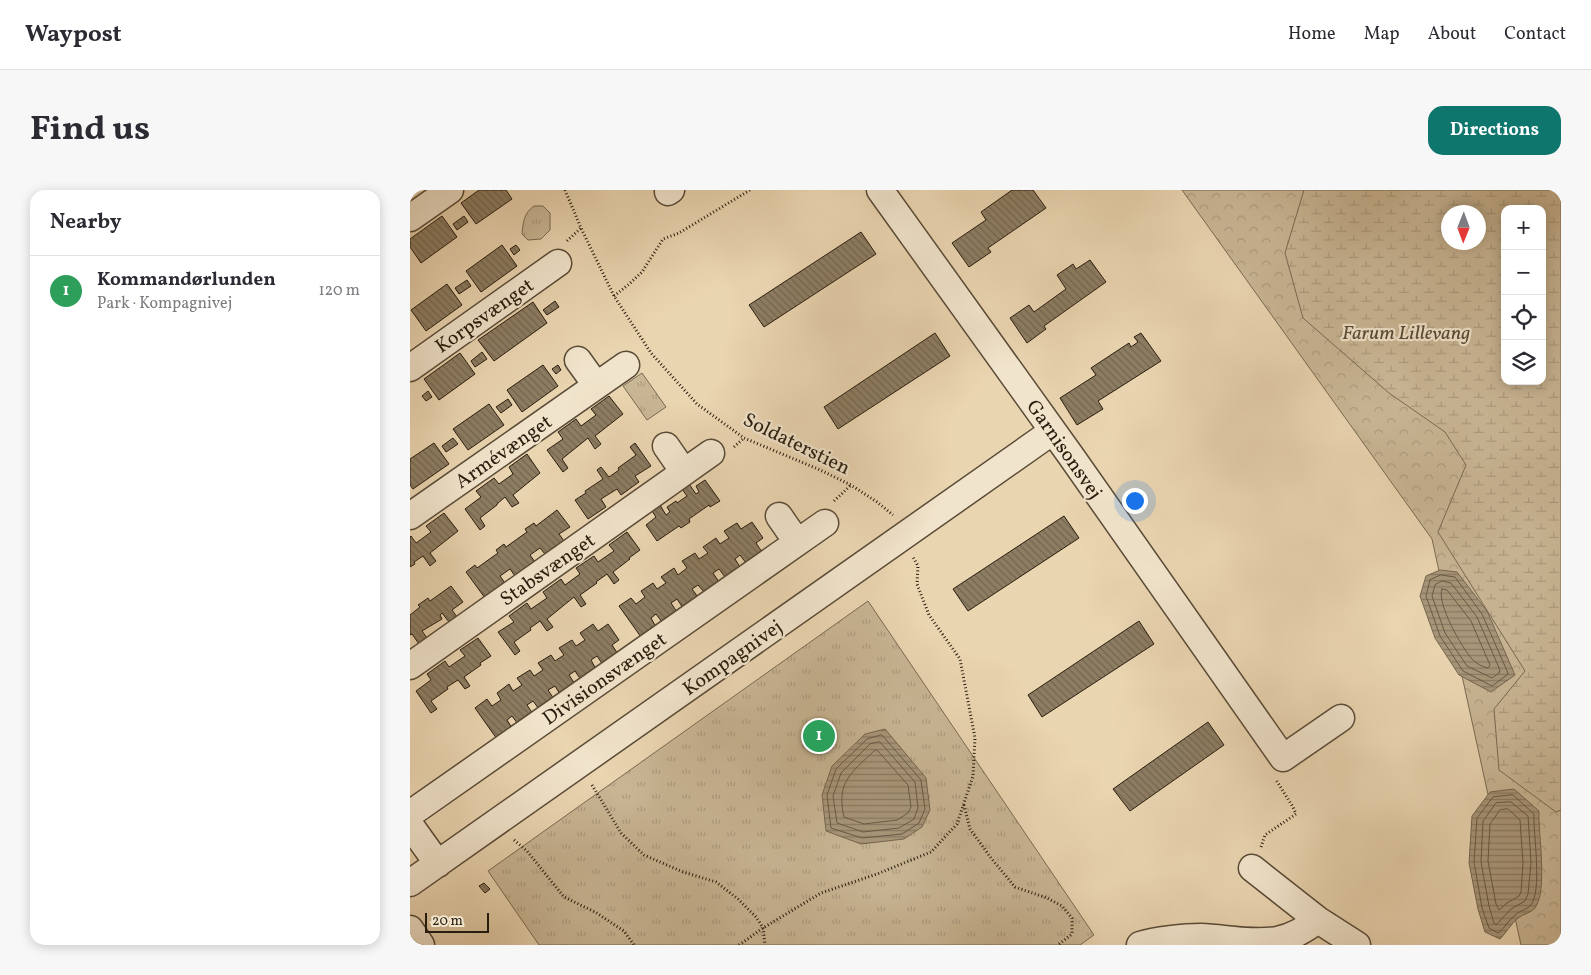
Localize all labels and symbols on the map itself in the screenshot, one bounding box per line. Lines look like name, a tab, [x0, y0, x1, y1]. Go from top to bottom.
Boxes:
north arrow	[1441, 205, 1486, 250]
street label: Korpsvænget	[430, 272, 540, 361]
park label: Farum Lillevang	[1342, 320, 1470, 348]
street label: Garnisonsvej	[1019, 395, 1108, 506]
street label: Soldaterstien	[738, 407, 854, 483]
street label: Armévænget	[450, 409, 558, 496]
your location	[1122, 488, 1148, 514]
street label: Stabsvænget	[495, 528, 601, 614]
street label: Kompagnivej	[678, 614, 789, 703]
street label: Divisionsvænget	[537, 626, 673, 733]
pin: 1	[803, 717, 835, 755]
scale bar	[425, 910, 489, 933]

